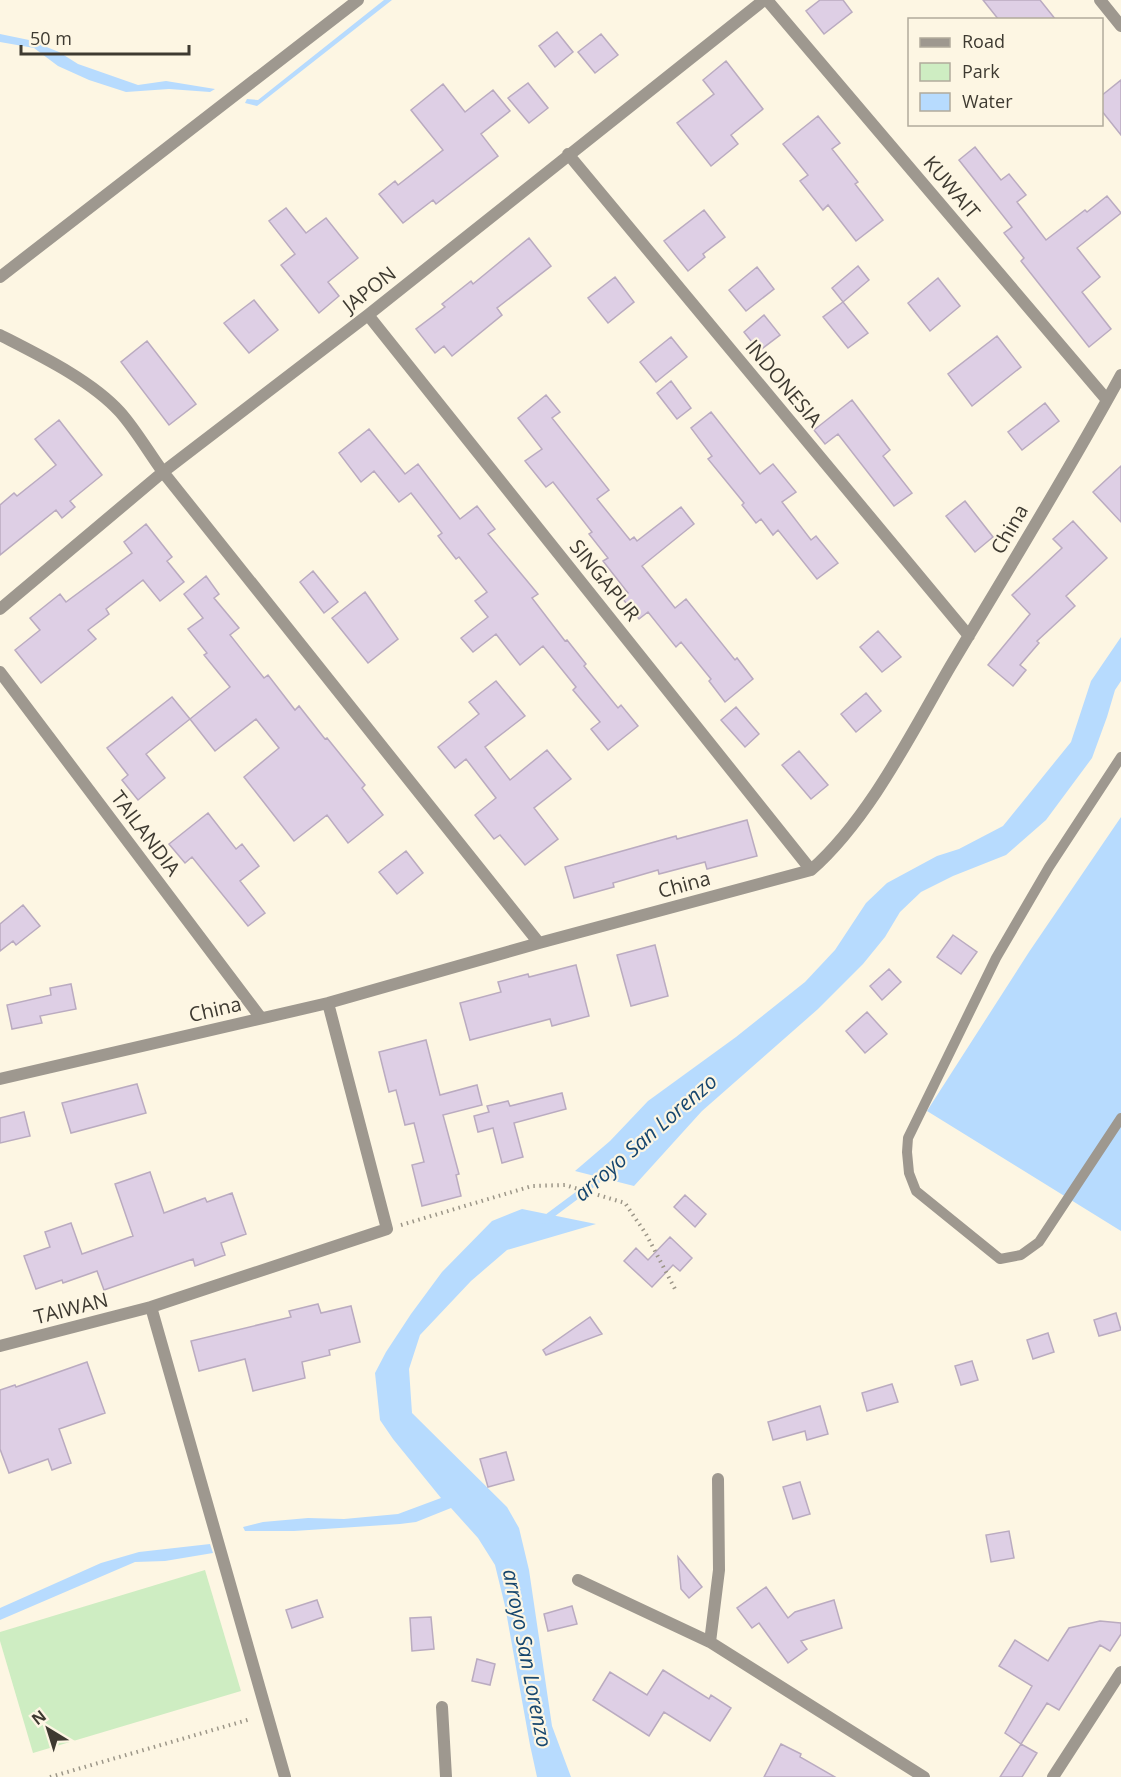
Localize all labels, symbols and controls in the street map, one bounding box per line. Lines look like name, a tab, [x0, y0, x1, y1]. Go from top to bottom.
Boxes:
scale bar	[21, 18, 189, 56]
legend	[908, 18, 1103, 126]
text: 50 m	[30, 26, 72, 50]
text: Road	[962, 29, 1005, 53]
text: Park	[962, 59, 1000, 83]
text: Water	[962, 89, 1013, 113]
street label: KUWAIT	[918, 150, 986, 224]
street label: JAPON	[335, 260, 401, 320]
street label: INDONESIA	[740, 334, 829, 433]
street label: China	[984, 499, 1034, 559]
street label: SINGAPUR	[564, 534, 647, 627]
street label: TAILANDIA	[105, 785, 187, 881]
street label: China	[655, 864, 713, 904]
street label: China	[186, 990, 244, 1028]
water label: arroyo San Lorenzo	[567, 1067, 723, 1207]
street label: TAIWAN	[31, 1286, 111, 1330]
water label: arroyo San Lorenzo	[497, 1566, 559, 1750]
north arrow	[18, 1699, 78, 1759]
text: N	[27, 1705, 51, 1730]

